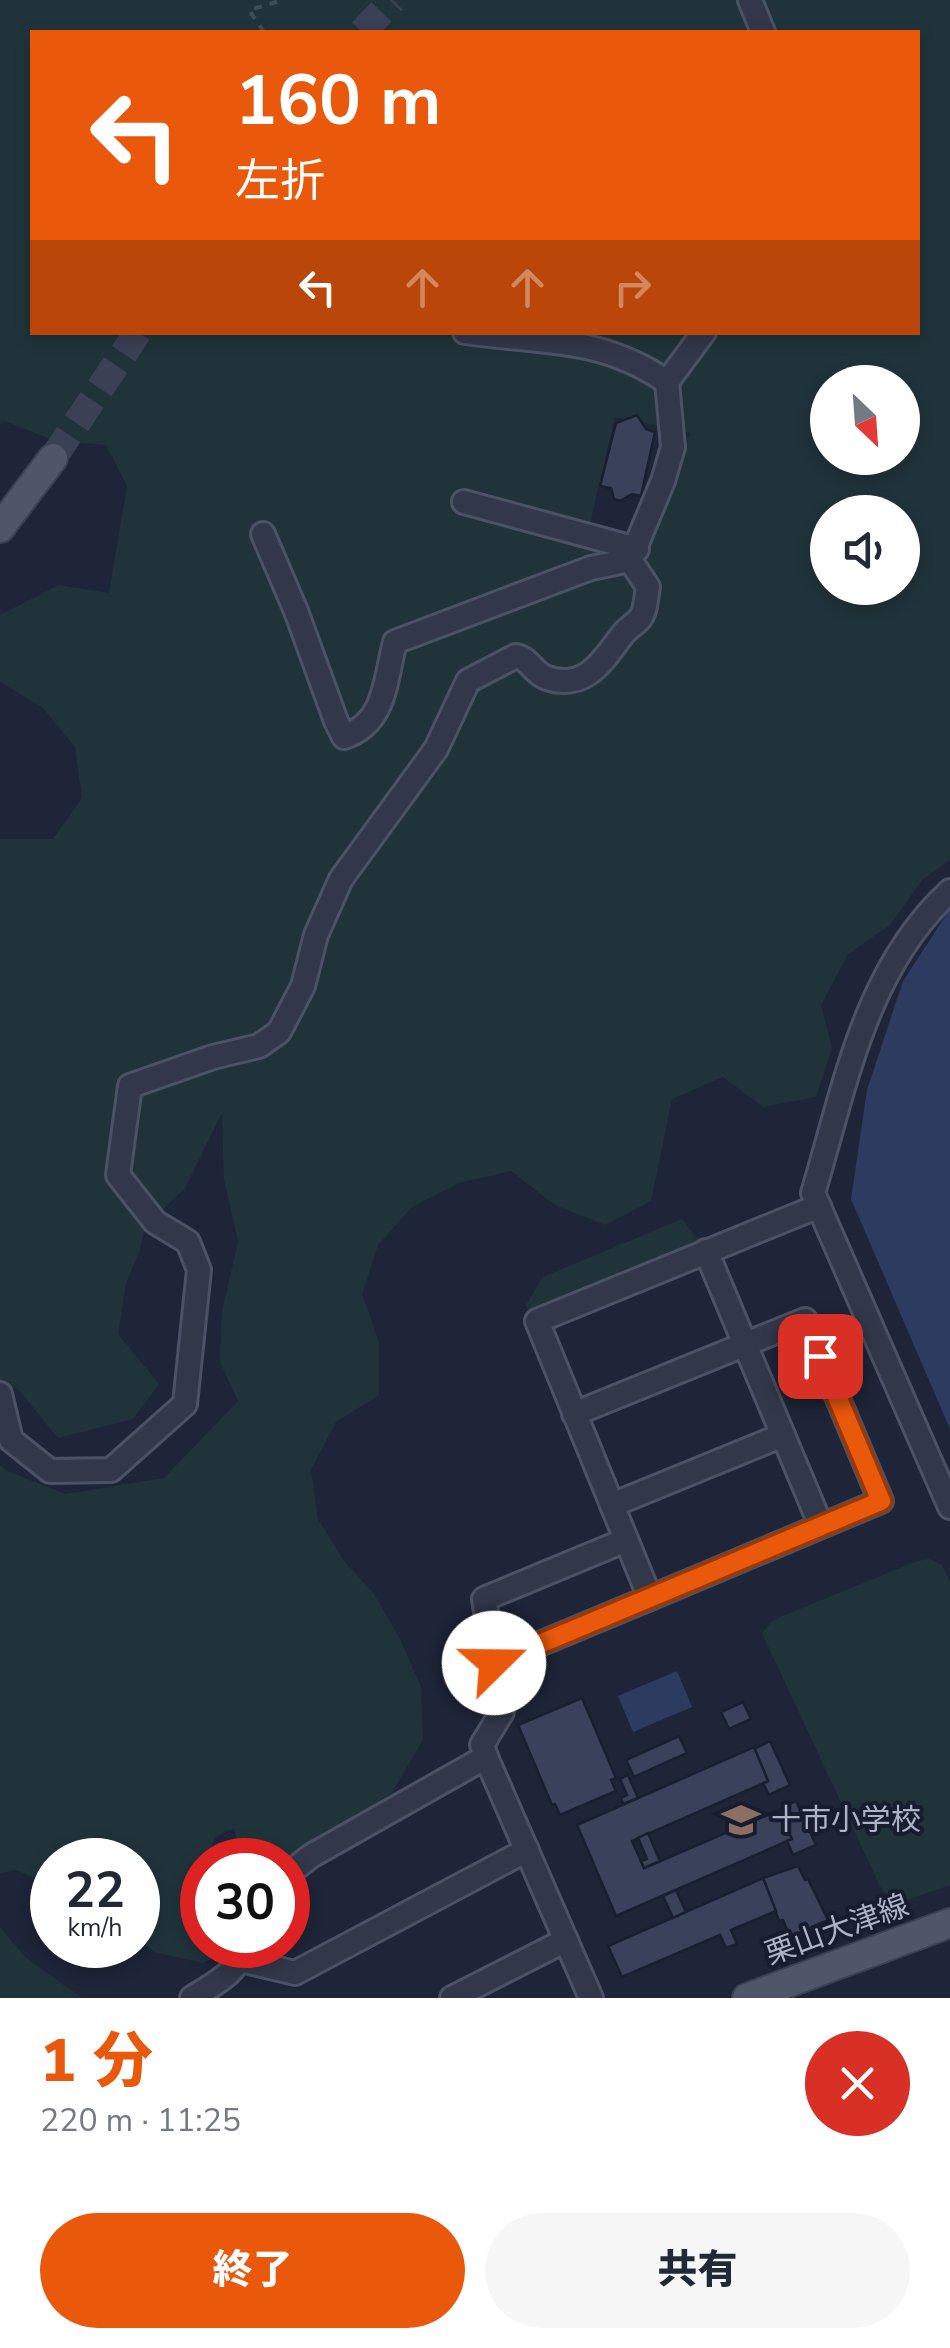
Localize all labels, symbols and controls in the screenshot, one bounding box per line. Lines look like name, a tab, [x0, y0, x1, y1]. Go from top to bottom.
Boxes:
text: 160 m	[235, 53, 441, 149]
icon: left	[70, 70, 200, 200]
text: 左折	[235, 151, 325, 212]
icon: left	[290, 260, 345, 315]
icon: ahead	[395, 260, 450, 315]
icon: ahead	[500, 260, 555, 315]
icon: right	[605, 260, 660, 315]
north arrow	[810, 365, 920, 475]
map controls	[810, 365, 920, 605]
button: sound	[810, 495, 920, 605]
pin	[778, 1314, 863, 1399]
icon: arrive	[793, 1329, 848, 1384]
position arrow	[442, 1611, 546, 1715]
school or university icon: 十市小学校	[720, 1799, 762, 1841]
place label: 十市小学校	[771, 1800, 921, 1841]
speed limit sign: 30	[180, 1838, 310, 1968]
text: 22	[65, 1856, 125, 1925]
street label: 栗山大津線	[760, 1885, 914, 1975]
text: km/h	[67, 1911, 123, 1945]
text: 1 分	[40, 2020, 153, 2102]
button: close	[805, 2031, 910, 2136]
text: 220 m · 11:25	[40, 2099, 241, 2142]
button: 終了	[40, 2213, 465, 2328]
button: 共有	[485, 2213, 910, 2328]

